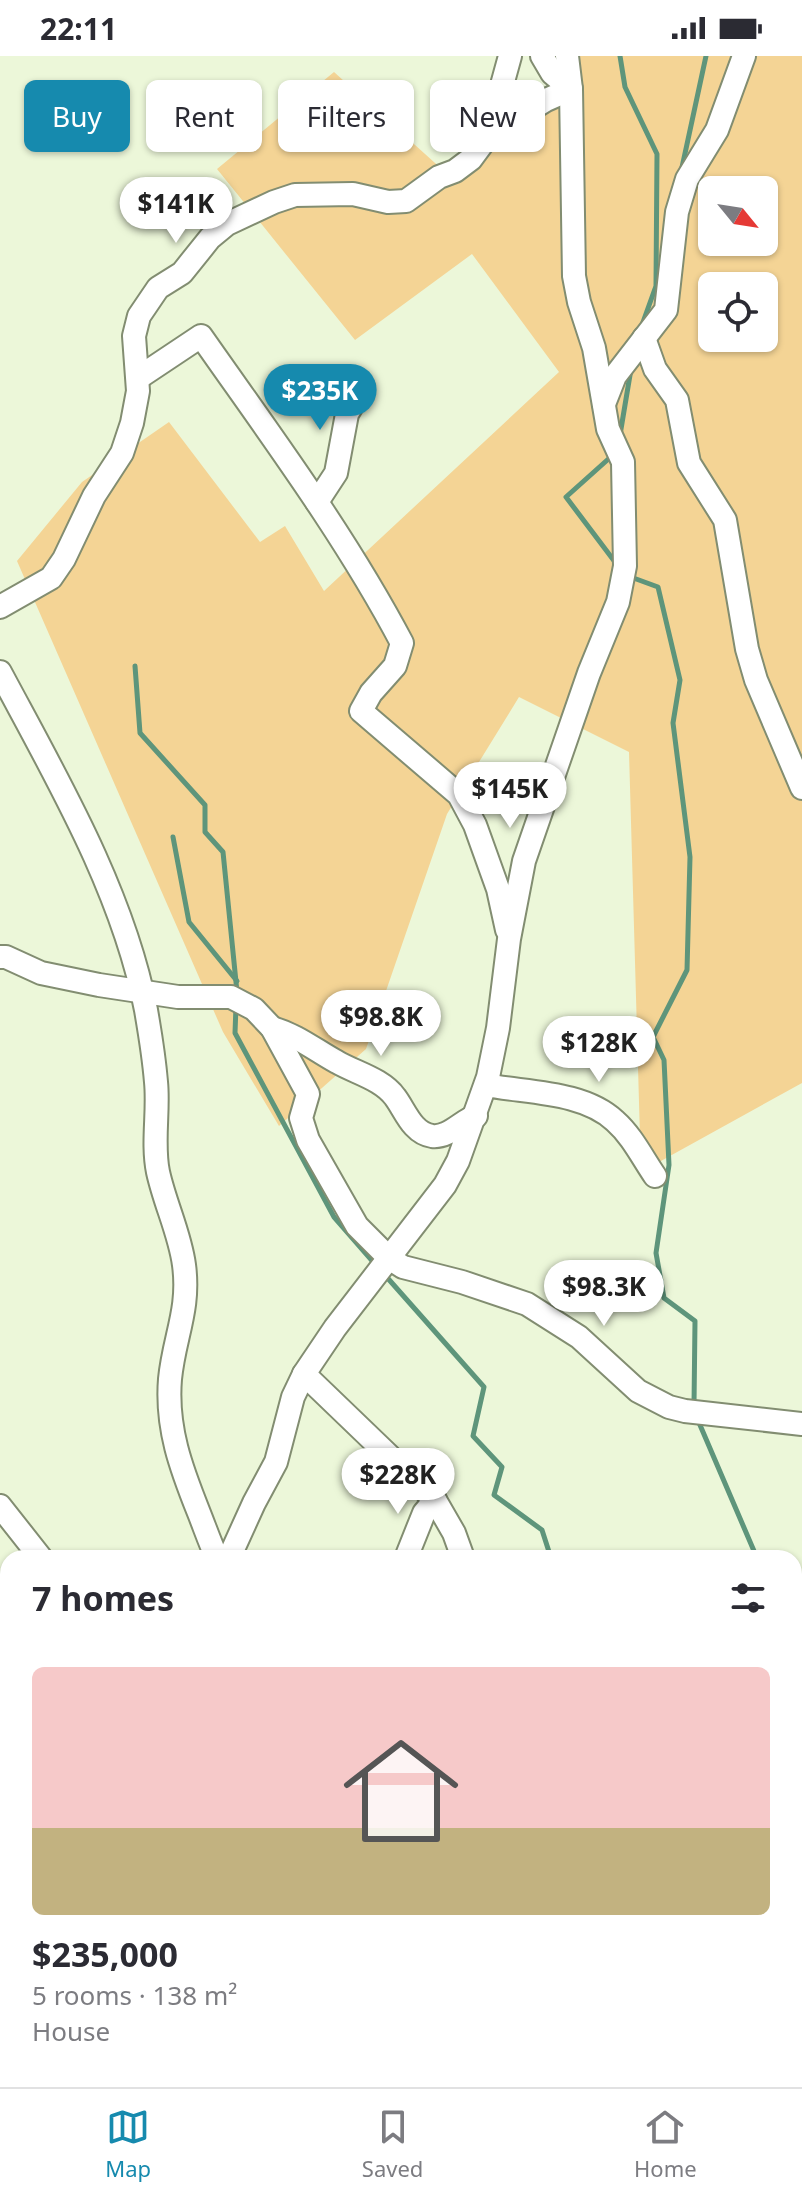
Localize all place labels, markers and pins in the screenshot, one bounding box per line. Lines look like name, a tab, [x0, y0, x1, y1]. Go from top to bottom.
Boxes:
pin: $141K	[120, 177, 232, 245]
pin: $235K	[264, 364, 376, 432]
pin: $145K	[454, 762, 566, 830]
pin: $98.8K	[316, 990, 446, 1058]
pin: $128K	[543, 1016, 655, 1084]
pin: $98.3K	[539, 1260, 669, 1328]
pin: $228K	[342, 1448, 454, 1516]

